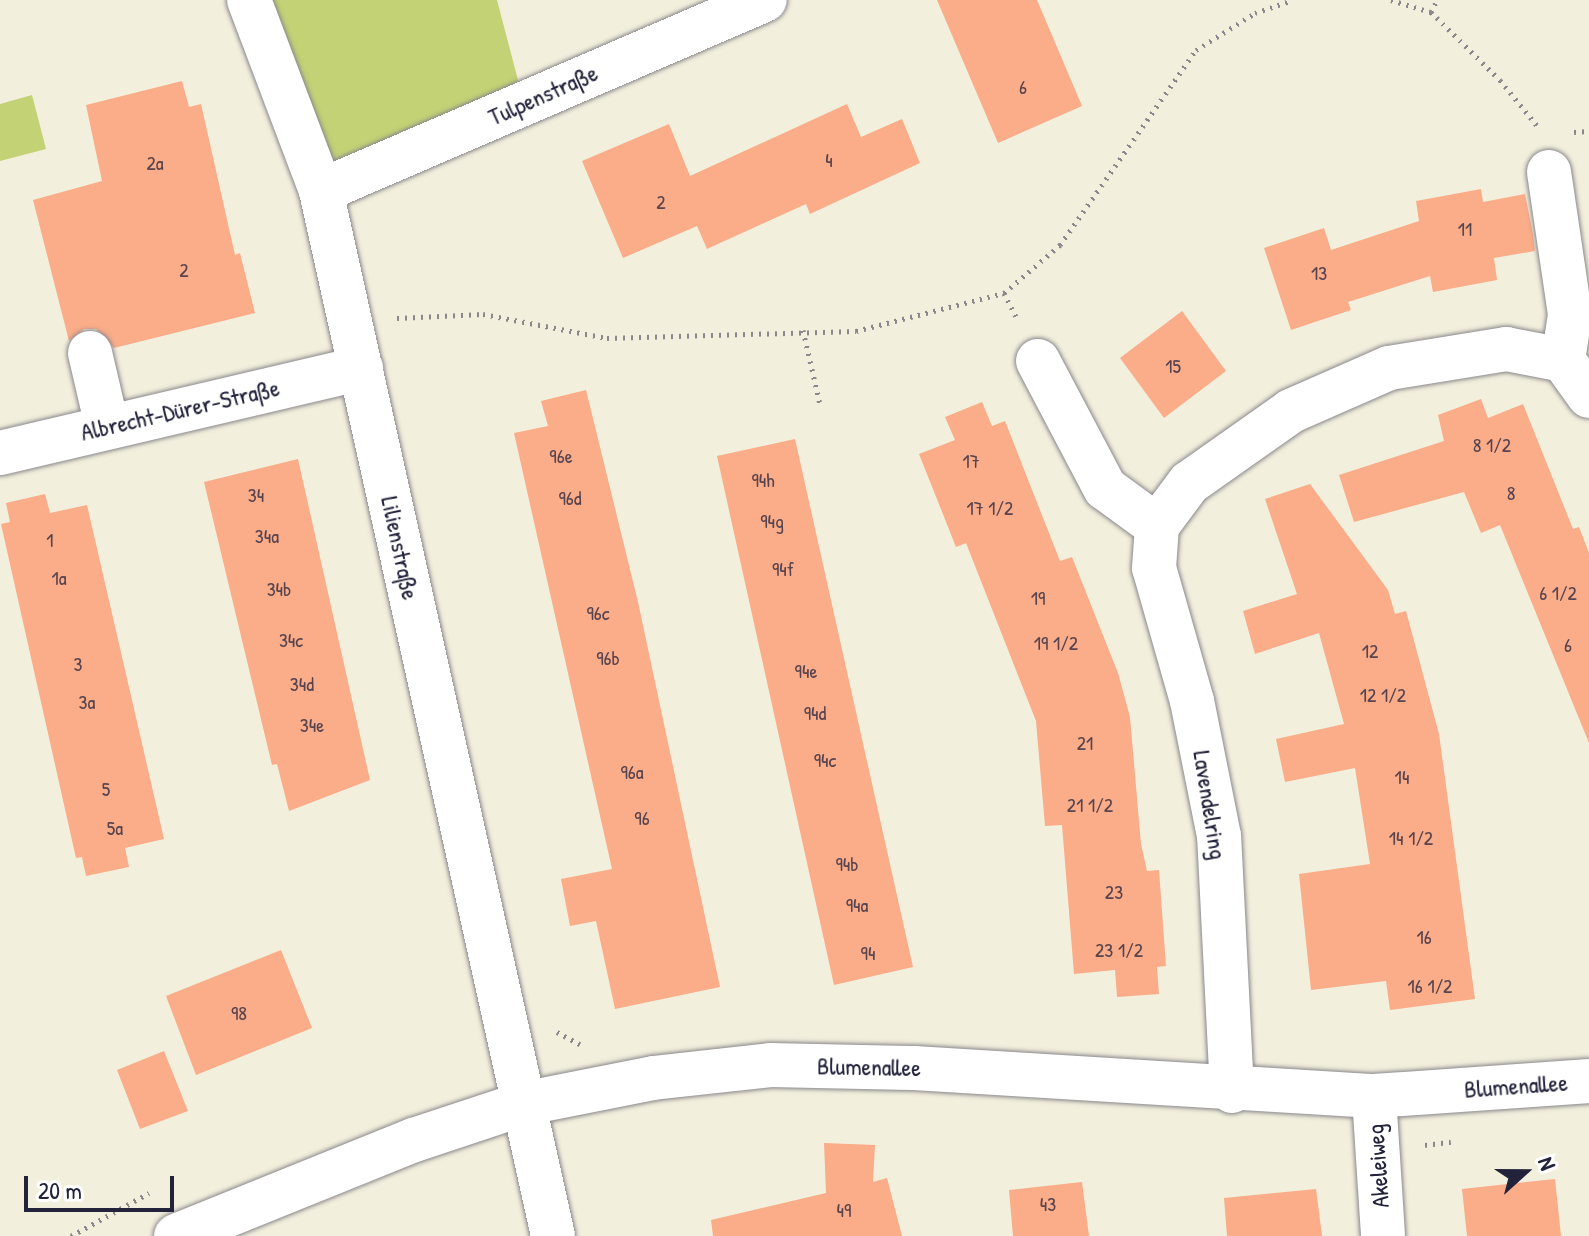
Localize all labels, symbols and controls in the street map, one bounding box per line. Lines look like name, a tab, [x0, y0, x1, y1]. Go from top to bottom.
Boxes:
street label: Tulpenstraße	[484, 58, 602, 132]
house number: 6	[1019, 74, 1027, 98]
house number: 4	[825, 147, 833, 171]
house number: 2a	[146, 150, 164, 174]
house number: 2	[656, 189, 666, 213]
house number: 11	[1458, 216, 1472, 240]
house number: 2	[179, 257, 189, 281]
house number: 13	[1311, 260, 1327, 284]
house number: 15	[1165, 353, 1181, 377]
street label: Albrecht-Dürer-Straße	[78, 373, 282, 447]
house number: 8 1/2	[1473, 432, 1511, 456]
house number: 96e	[549, 443, 573, 467]
house number: 17	[962, 448, 980, 472]
house number: 94h	[751, 467, 775, 491]
house number: 8	[1507, 480, 1515, 504]
house number: 34	[248, 482, 264, 506]
house number: 96d	[558, 485, 582, 509]
street label: Lilienstraße	[375, 494, 425, 602]
house number: 17 1/2	[967, 495, 1013, 519]
house number: 94g	[760, 508, 784, 532]
house number: 34a	[255, 523, 279, 547]
house number: 1	[46, 527, 54, 551]
house number: 94f	[772, 556, 794, 580]
house number: 1a	[51, 565, 67, 589]
house number: 34b	[267, 576, 291, 600]
house number: 6 1/2	[1539, 580, 1577, 604]
house number: 19	[1031, 585, 1045, 609]
house number: 96c	[586, 600, 610, 624]
house number: 34c	[279, 627, 303, 651]
house number: 19 1/2	[1034, 630, 1078, 654]
house number: 6	[1564, 632, 1572, 656]
house number: 12	[1362, 638, 1378, 662]
house number: 96b	[596, 645, 620, 669]
house number: 3	[74, 651, 82, 675]
house number: 94e	[795, 658, 817, 682]
house number: 34d	[290, 671, 314, 695]
house number: 12 1/2	[1360, 682, 1406, 706]
house number: 3a	[79, 689, 95, 713]
house number: 94d	[804, 700, 826, 724]
house number: 34e	[300, 712, 324, 736]
house number: 21	[1077, 730, 1093, 754]
house number: 94c	[814, 747, 836, 771]
street label: Lavendelring	[1187, 749, 1233, 861]
house number: 96a	[620, 759, 644, 783]
house number: 14	[1395, 764, 1409, 788]
house number: 5	[102, 776, 110, 800]
house number: 21 1/2	[1067, 792, 1113, 816]
house number: 96	[634, 805, 650, 829]
house number: 5a	[107, 815, 123, 839]
house number: 14 1/2	[1389, 825, 1433, 849]
house number: 94b	[835, 851, 859, 875]
house number: 23	[1105, 879, 1123, 903]
house number: 94a	[846, 892, 868, 916]
house number: 16	[1416, 924, 1432, 948]
house number: 23 1/2	[1095, 937, 1143, 961]
house number: 94	[861, 940, 875, 964]
house number: 16 1/2	[1408, 973, 1452, 997]
house number: 98	[231, 1000, 247, 1024]
street label: Blumenallee	[817, 1052, 921, 1082]
street label: Blumenallee	[1463, 1068, 1569, 1104]
street label: Akeleiweg	[1361, 1123, 1395, 1209]
north arrow	[1485, 1132, 1565, 1212]
text: N	[1531, 1153, 1564, 1174]
scale bar	[28, 1160, 178, 1210]
text: 20 m	[38, 1174, 82, 1206]
house number: 43	[1040, 1191, 1056, 1215]
house number: 49	[837, 1197, 851, 1221]

